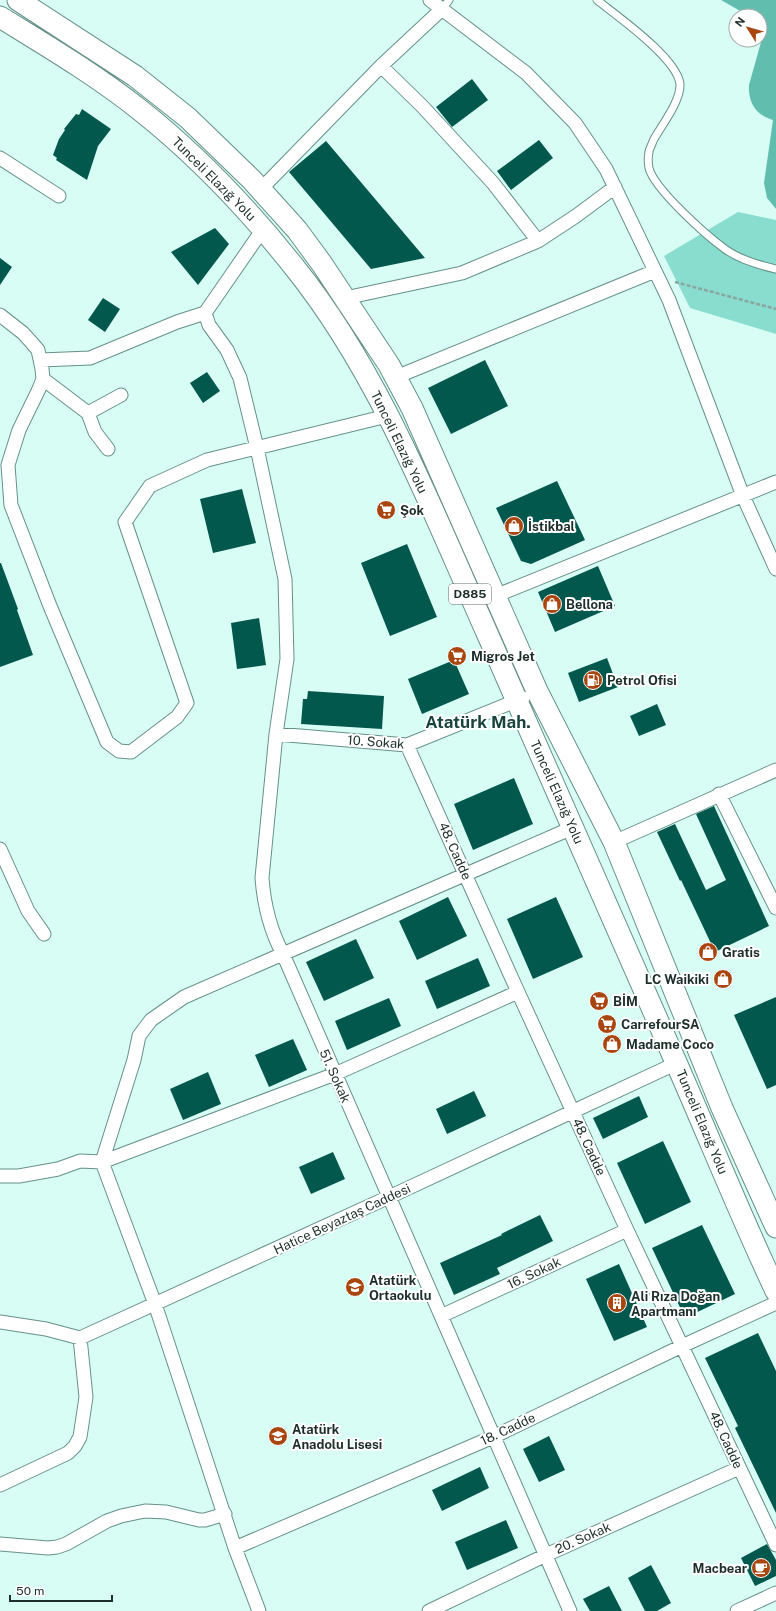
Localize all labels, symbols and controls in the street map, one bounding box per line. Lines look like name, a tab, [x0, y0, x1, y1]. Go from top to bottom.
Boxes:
north arrow	[728, 8, 768, 48]
text: N	[733, 15, 747, 29]
street label: Tunceli Elazığ Yolu	[169, 134, 259, 224]
street label: Tunceli Elazığ Yolu	[368, 388, 430, 496]
supermarket icon: Şok	[375, 499, 397, 521]
place label: Şok	[400, 503, 424, 518]
shop icon: İstikbal	[503, 515, 525, 537]
place label: İstikbal	[528, 518, 575, 534]
road number: D885	[449, 584, 491, 604]
shop icon: Bellona	[541, 593, 563, 615]
place label: Bellona	[566, 597, 613, 612]
supermarket icon: Migros Jet	[446, 645, 468, 667]
place label: Migros Jet	[471, 649, 535, 664]
fuel station icon: Petrol Ofisi	[582, 669, 604, 691]
place label: Petrol Ofisi	[607, 673, 677, 688]
district label: Atatürk Mah.	[425, 712, 531, 732]
street label: 10. Sokak	[347, 733, 405, 751]
street label: Tunceli Elazığ Yolu	[527, 738, 587, 846]
street label: 48. Cadde	[436, 820, 474, 882]
shop icon: Gratis	[697, 941, 719, 963]
place label: Gratis	[722, 945, 760, 960]
shop icon: LC Waikiki	[712, 968, 734, 990]
place label: LC Waikiki	[645, 972, 709, 987]
supermarket icon: BİM	[588, 990, 610, 1012]
place label: BİM	[613, 993, 638, 1009]
supermarket icon: CarrefourSA	[596, 1013, 618, 1035]
place label: CarrefourSA	[621, 1017, 700, 1032]
shop icon: Madame Coco	[601, 1033, 623, 1055]
place label: Madame Coco	[626, 1037, 714, 1052]
street label: 51. Sokak	[316, 1047, 354, 1105]
street label: Tunceli Elazığ Yolu	[673, 1068, 731, 1176]
street label: 48. Cadde	[569, 1116, 609, 1178]
street label: Hatice Beyaztaş Caddesi	[271, 1181, 413, 1257]
street label: 16. Sokak	[505, 1254, 563, 1292]
place label: Atatürk Ortaokulu	[369, 1273, 431, 1303]
school or university icon: Atatürk Ortaokulu	[344, 1276, 366, 1298]
place label: Ali Rıza Doğan Apartmanı	[631, 1289, 720, 1319]
building icon: Ali Rıza Doğan Apartmanı	[606, 1292, 628, 1314]
street label: 48. Cadde	[706, 1409, 746, 1471]
street label: 18. Cadde	[478, 1410, 538, 1448]
place label: Atatürk Anadolu Lisesi	[292, 1422, 382, 1452]
school or university icon: Atatürk Anadolu Lisesi	[267, 1425, 289, 1447]
street label: 20. Sokak	[553, 1519, 613, 1557]
cafe icon: Macbear	[750, 1557, 772, 1579]
place label: Macbear	[693, 1561, 748, 1576]
scale bar	[10, 1577, 112, 1603]
text: 50 m	[16, 1584, 44, 1598]

